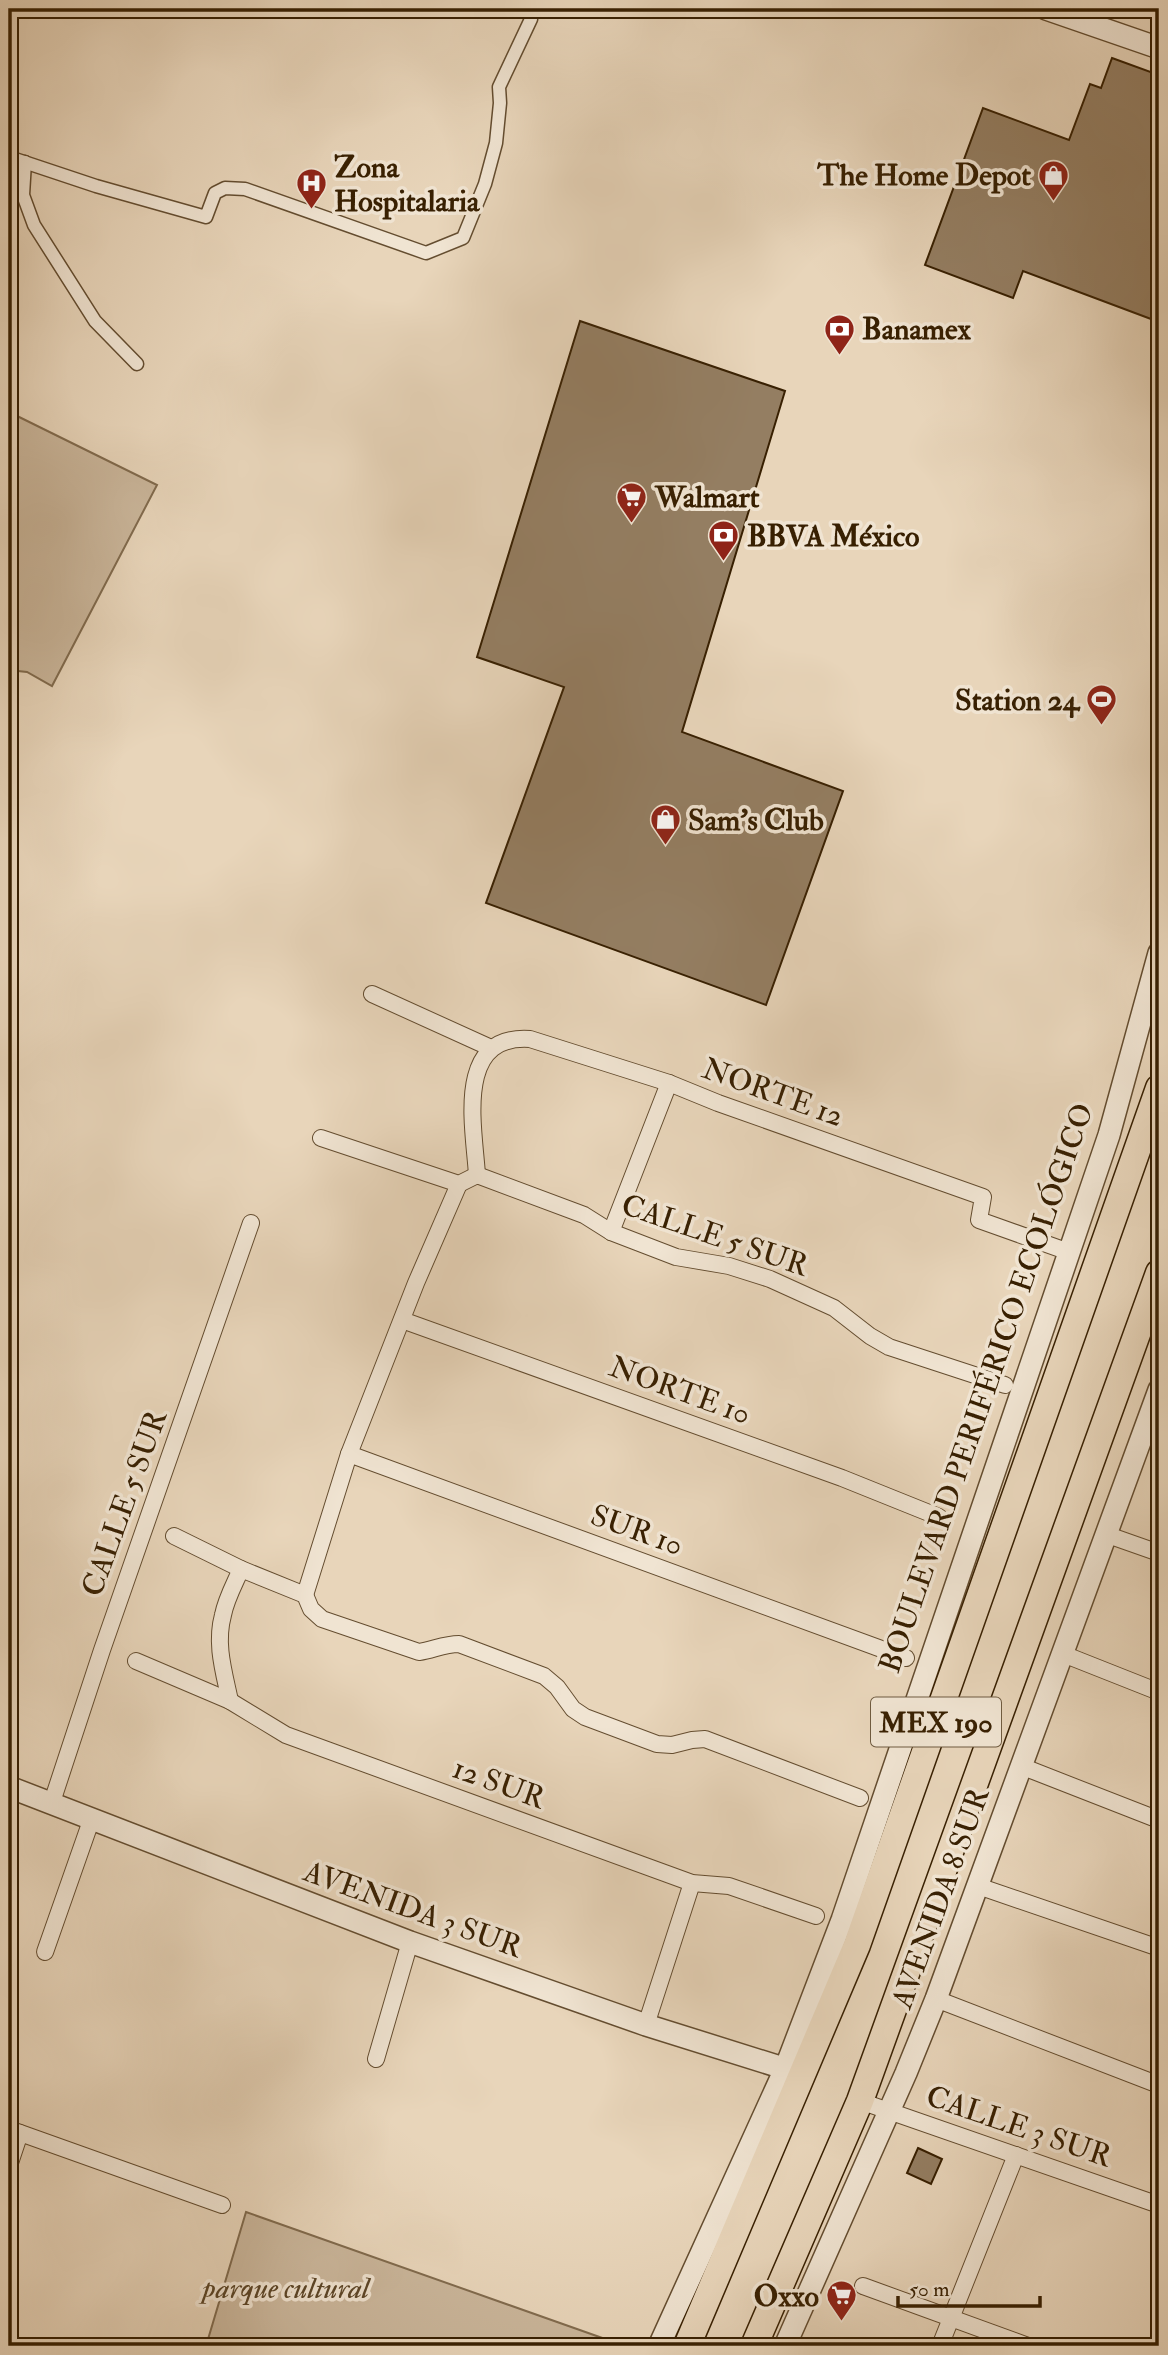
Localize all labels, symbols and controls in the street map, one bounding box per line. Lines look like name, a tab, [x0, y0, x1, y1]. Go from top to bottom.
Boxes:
place label: Zona Hospitalaria	[334, 149, 481, 220]
place label: The Home Depot	[816, 157, 1031, 194]
shop icon: The Home Depot	[1037, 158, 1071, 202]
hospital icon: Zona Hospitalaria	[294, 167, 328, 211]
place label: Banamex	[862, 311, 972, 348]
bank icon: Banamex	[822, 312, 856, 356]
place label: Walmart	[654, 479, 760, 516]
supermarket icon: Walmart	[615, 480, 649, 524]
place label: BBVA México	[747, 518, 919, 555]
bank icon: BBVA México	[707, 519, 741, 563]
place label: Station 24	[955, 682, 1081, 719]
sports icon: Station 24	[1085, 683, 1119, 727]
place label: Sam's Club	[688, 802, 824, 839]
shop icon: Sam's Club	[648, 803, 682, 847]
street label: NORTE 12	[697, 1050, 848, 1135]
street label: BOULEVARD PERIFÉRICO ECOLÓGICO	[870, 1098, 1102, 1678]
street label: CALLE 5 SUR	[617, 1186, 815, 1285]
street label: NORTE 10	[604, 1348, 755, 1433]
street label: CALLE 5 SUR	[74, 1404, 176, 1601]
street label: SUR 10	[586, 1497, 688, 1564]
road number: MEX 190	[871, 1698, 1001, 1746]
street label: 12 SUR	[448, 1750, 551, 1818]
street label: AVENIDA 8 SUR	[883, 1781, 998, 2014]
street label: AVENIDA 3 SUR	[298, 1853, 528, 1967]
street label: CALLE 3 SUR	[921, 2077, 1118, 2176]
scale bar	[898, 2264, 1040, 2308]
park label: parque cultural	[198, 2270, 372, 2307]
text: 50 m	[909, 2276, 950, 2303]
place label: Oxxo	[754, 2278, 819, 2315]
supermarket icon: Oxxo	[825, 2279, 859, 2323]

